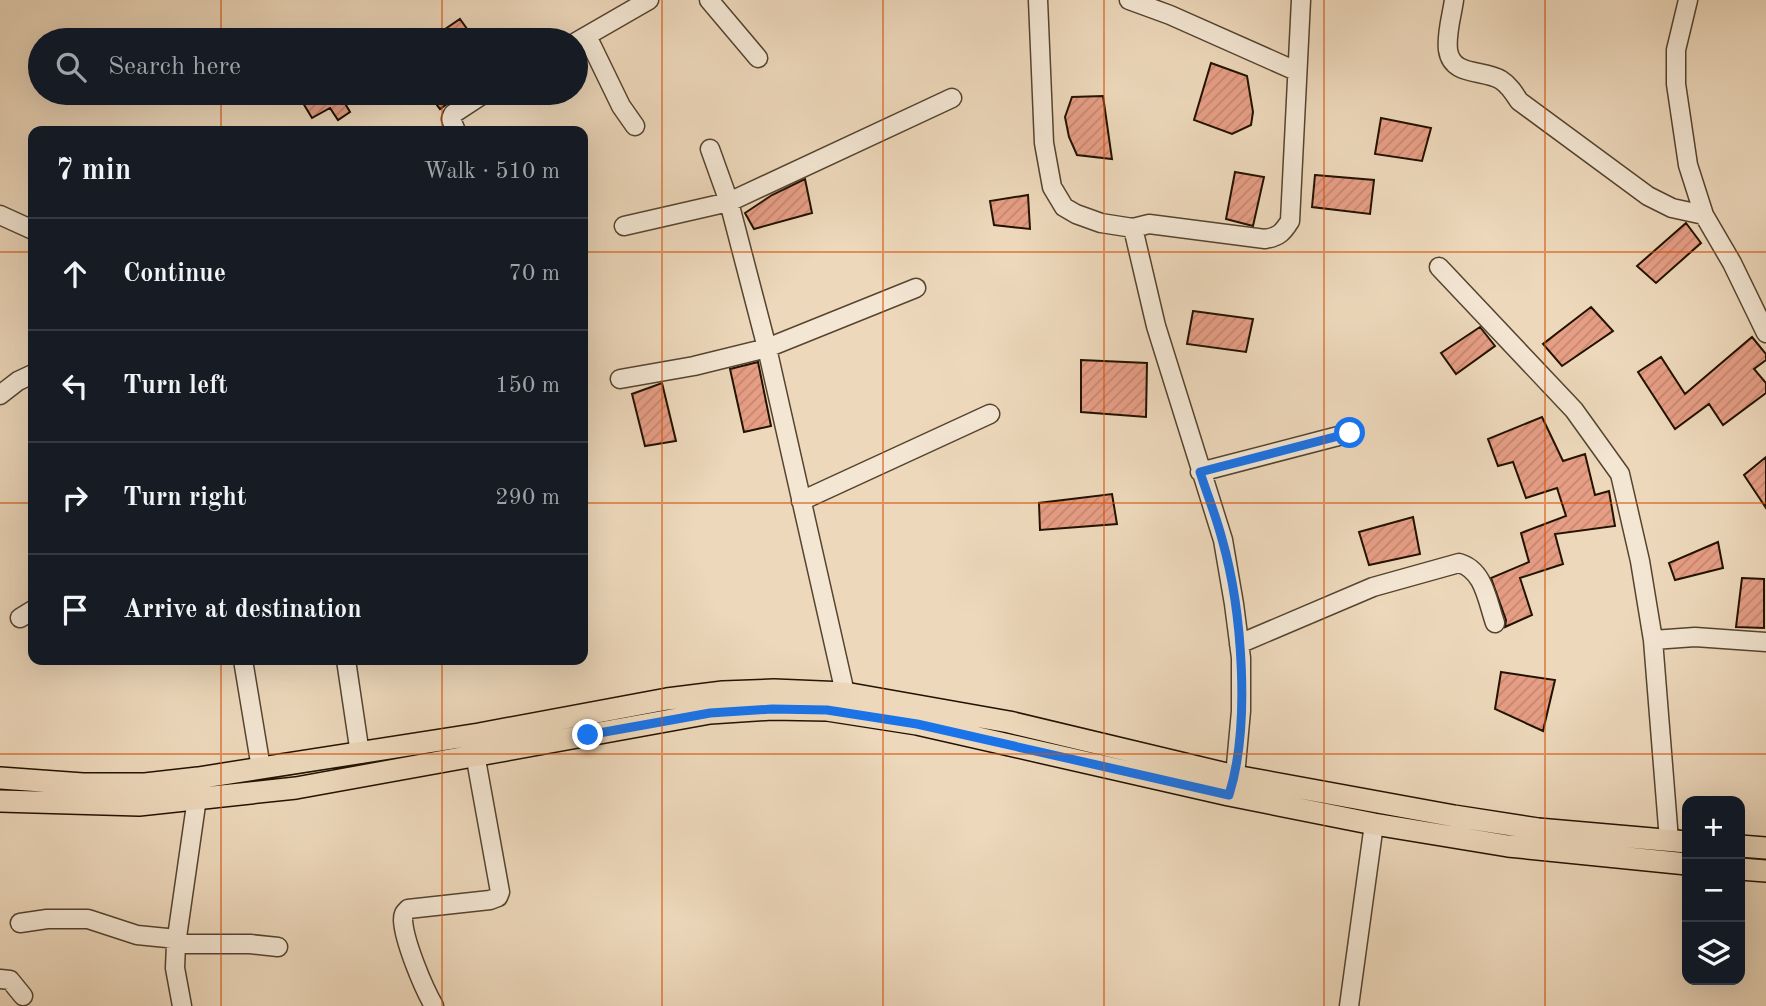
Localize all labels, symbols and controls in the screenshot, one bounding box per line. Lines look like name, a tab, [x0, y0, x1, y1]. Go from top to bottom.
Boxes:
search box	[28, 28, 588, 105]
icon: search	[52, 48, 90, 86]
text: Search here	[108, 54, 241, 80]
text: 7 min	[56, 156, 131, 186]
text: Walk · 510 m	[424, 160, 560, 183]
icon: ahead	[56, 255, 94, 293]
text: Continue	[123, 261, 226, 287]
text: 70 m	[509, 262, 560, 285]
icon: left	[56, 367, 94, 405]
text: Turn left	[123, 373, 228, 399]
text: 150 m	[495, 374, 560, 397]
route start	[1334, 417, 1365, 448]
icon: right	[56, 479, 94, 517]
text: Turn right	[123, 485, 246, 511]
text: 290 m	[495, 486, 560, 509]
icon: arrive	[56, 591, 94, 629]
text: Arrive at destination	[123, 597, 362, 623]
route end	[572, 719, 603, 750]
map controls	[1682, 796, 1745, 985]
button: +	[1682, 796, 1745, 859]
button: −	[1682, 859, 1745, 922]
button: layers	[1682, 922, 1745, 985]

